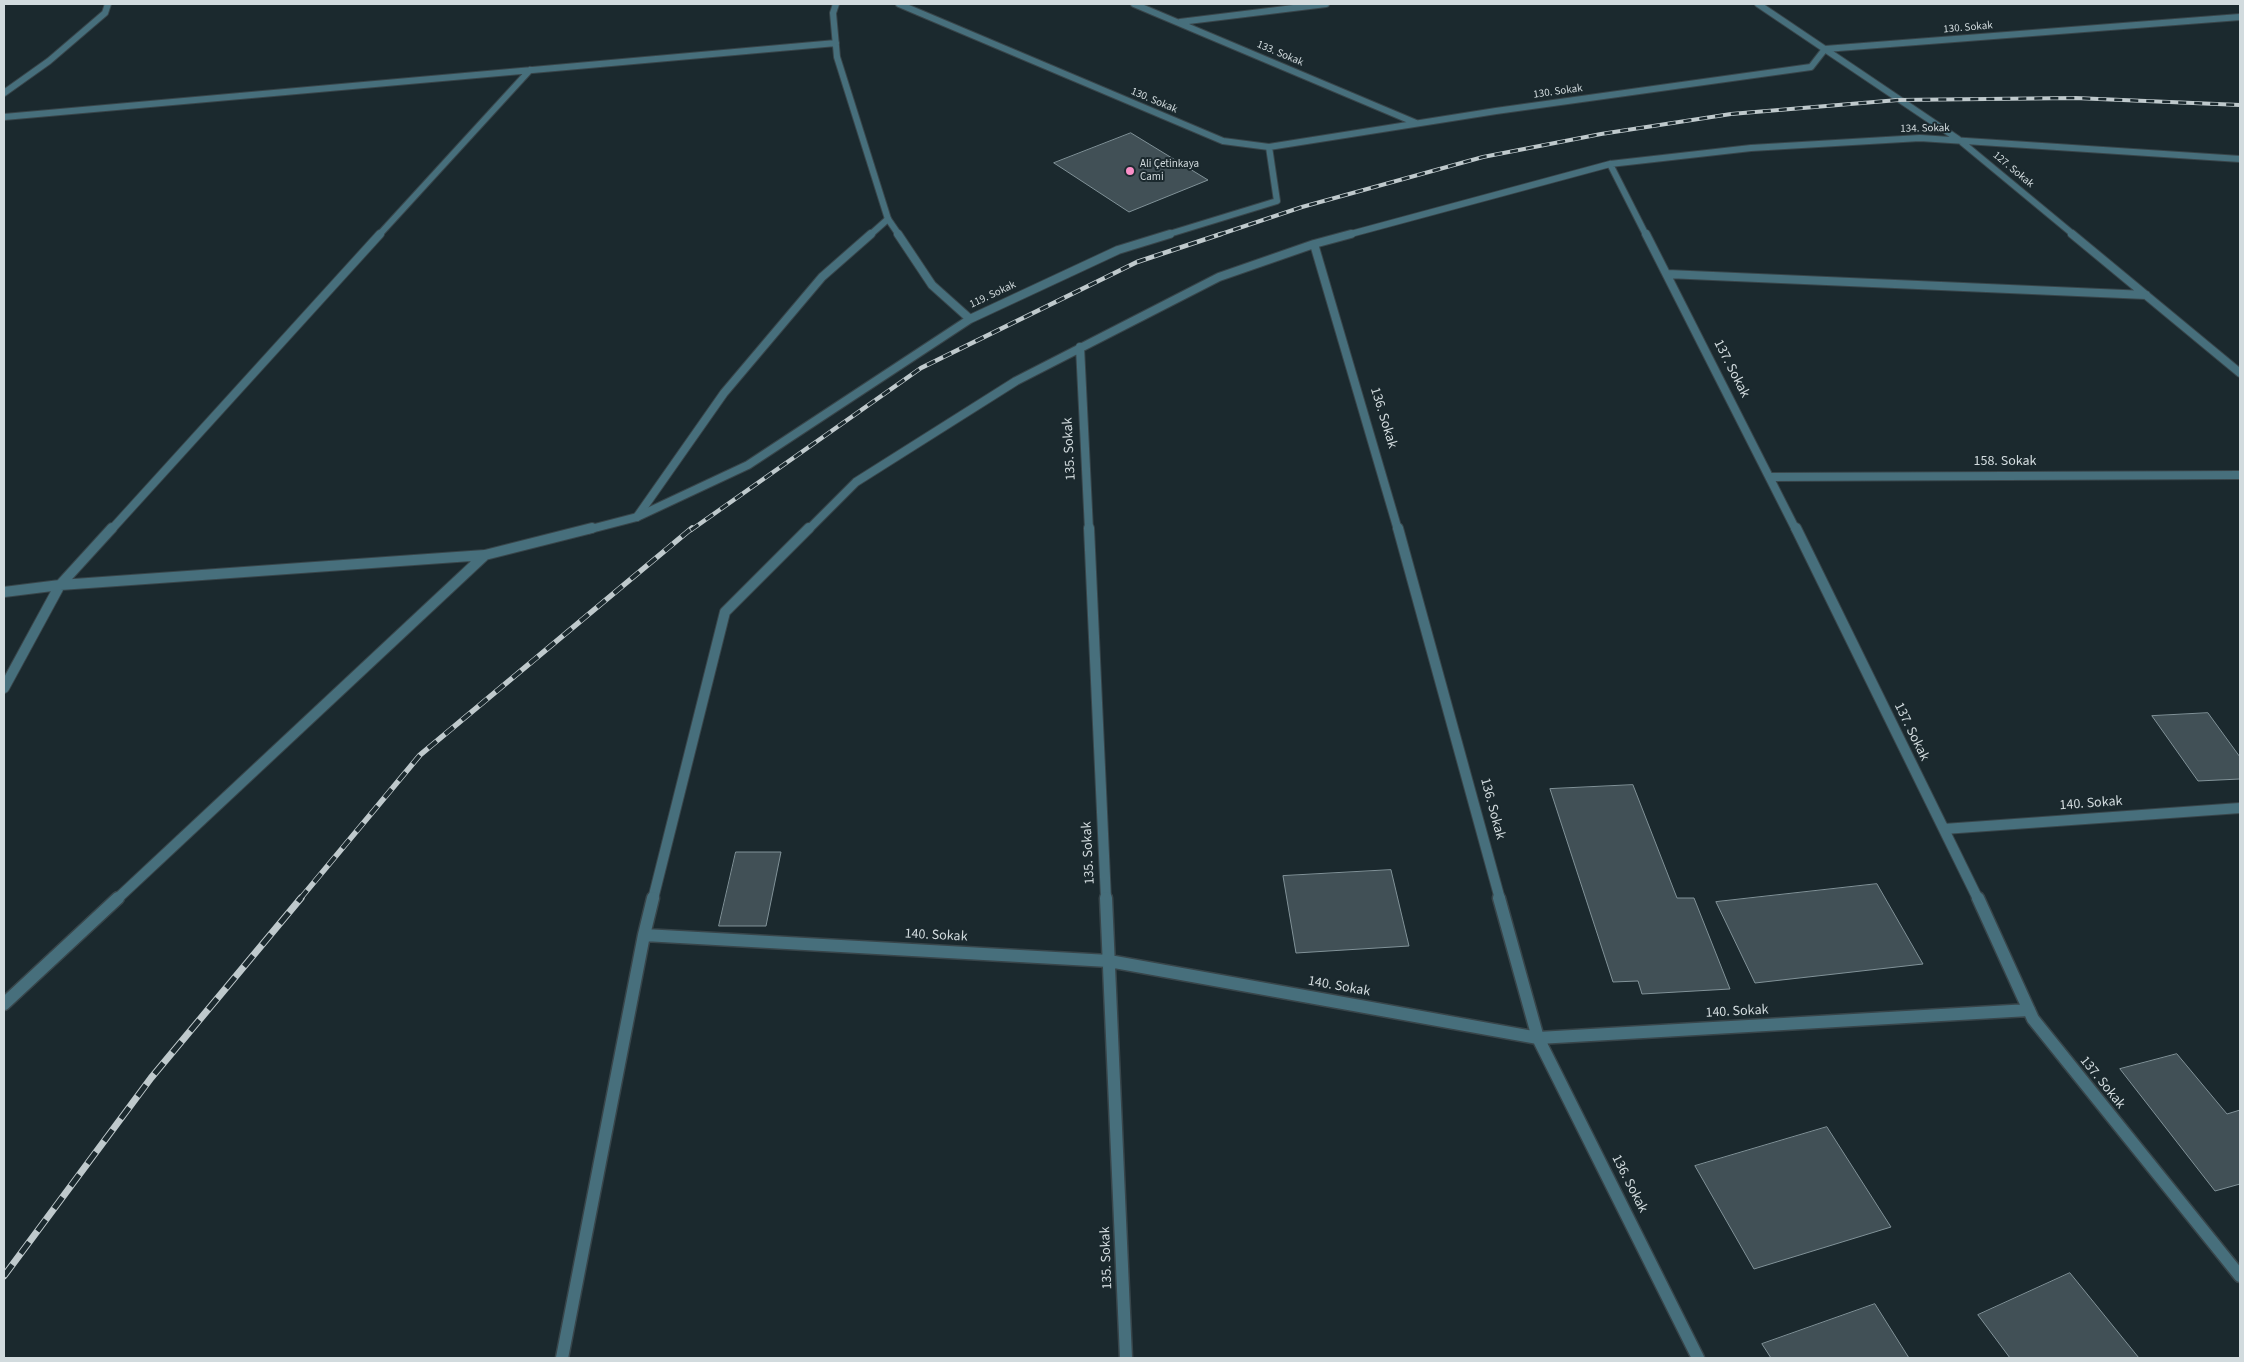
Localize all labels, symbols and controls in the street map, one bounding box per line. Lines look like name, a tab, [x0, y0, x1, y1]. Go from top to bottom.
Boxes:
street label: 130. Sokak	[1943, 19, 1993, 37]
street label: 133. Sokak	[1255, 38, 1305, 70]
street label: 130. Sokak	[1533, 82, 1583, 102]
street label: 130. Sokak	[1129, 85, 1179, 117]
street label: 134. Sokak	[1900, 122, 1950, 136]
street label: 127. Sokak	[1990, 149, 2036, 191]
place label: Ali Çetinkaya Cami	[1140, 158, 1199, 184]
marker: Ali Çetinkaya Cami	[1124, 165, 1136, 177]
street label: 119. Sokak	[968, 279, 1018, 311]
street label: 137. Sokak	[1709, 337, 1753, 401]
street label: 136. Sokak	[1366, 385, 1400, 451]
street label: 135. Sokak	[1060, 417, 1080, 481]
street label: 158. Sokak	[1974, 454, 2036, 470]
street label: 137. Sokak	[1890, 700, 1932, 764]
street label: 136. Sokak	[1476, 776, 1508, 842]
street label: 140. Sokak	[2059, 793, 2123, 815]
street label: 135. Sokak	[1079, 821, 1099, 885]
street label: 140. Sokak	[904, 926, 968, 946]
street label: 140. Sokak	[1307, 973, 1371, 1001]
street label: 140. Sokak	[1705, 1002, 1769, 1022]
street label: 137. Sokak	[2076, 1053, 2128, 1113]
street label: 136. Sokak	[1607, 1152, 1651, 1216]
street label: 135. Sokak	[1098, 1226, 1116, 1290]

